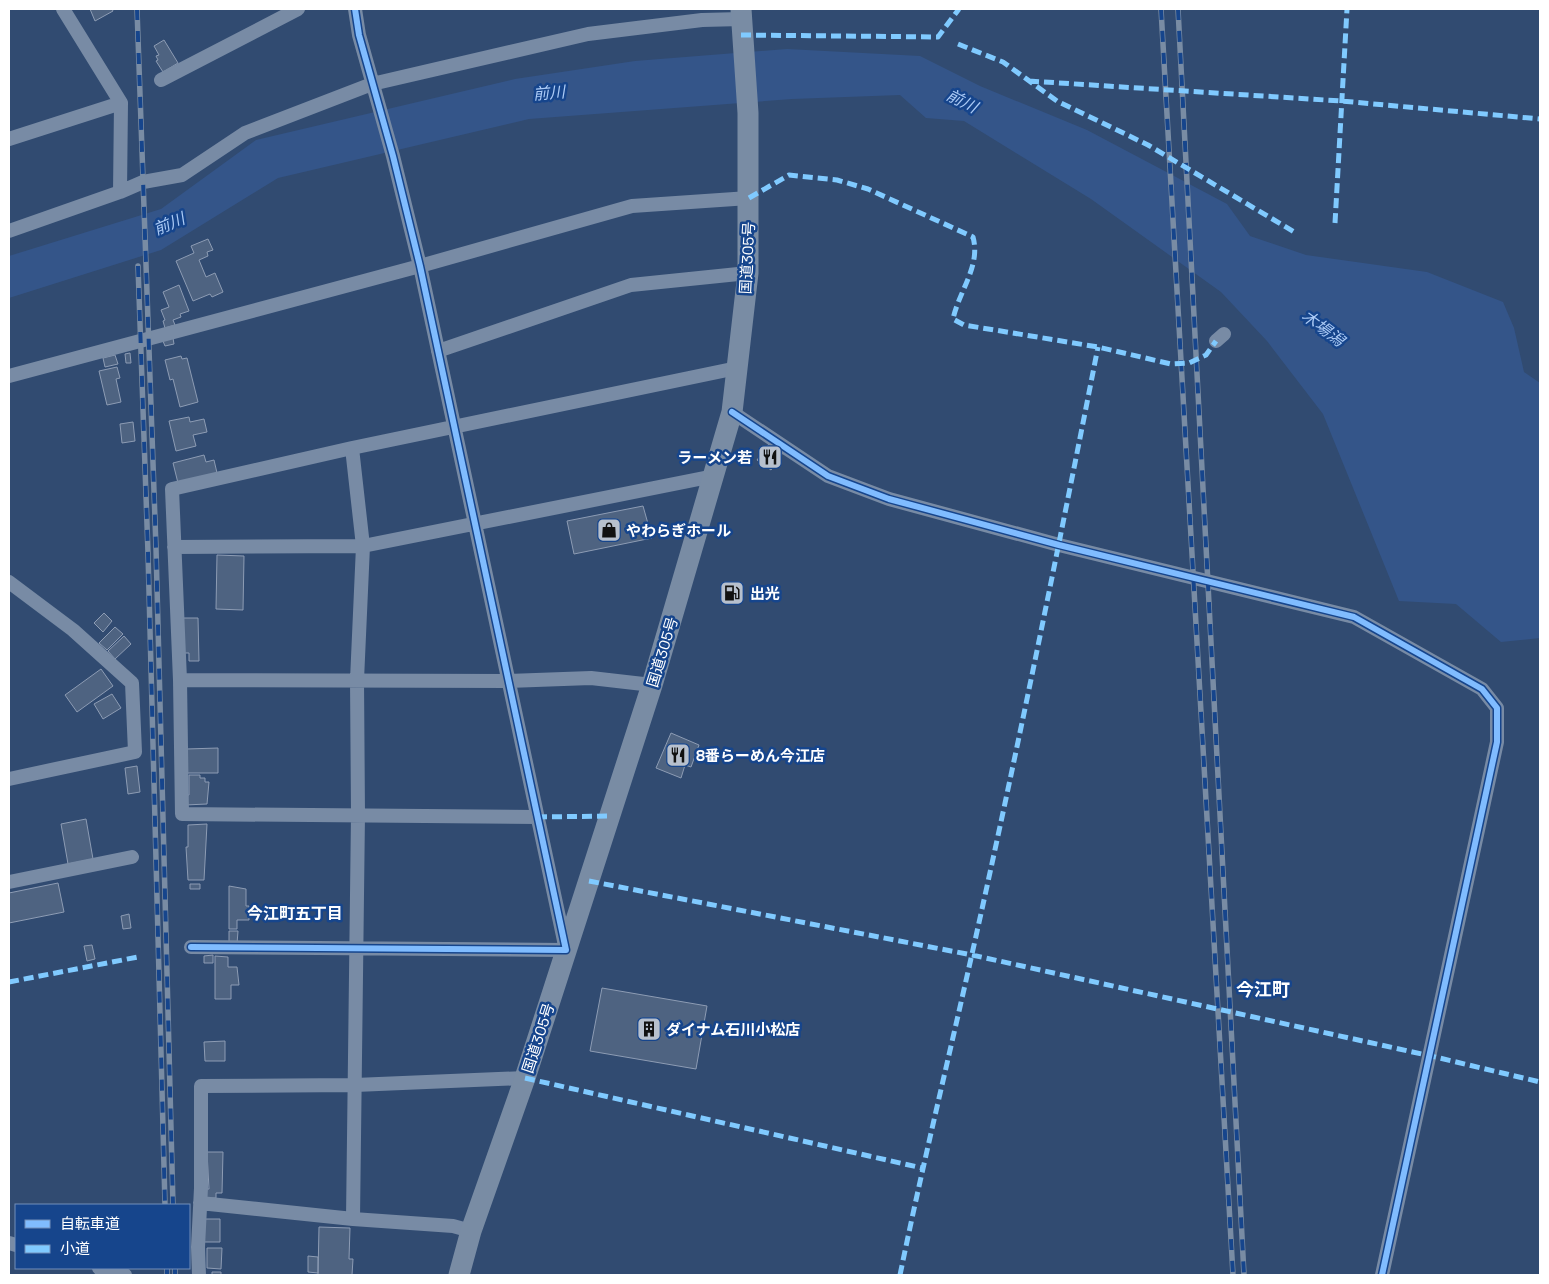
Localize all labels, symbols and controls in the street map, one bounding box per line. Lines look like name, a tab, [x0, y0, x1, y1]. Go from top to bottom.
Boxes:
water label: 前川	[532, 81, 568, 105]
water label: 前川	[943, 84, 983, 119]
water label: 前川	[150, 207, 190, 240]
street label: 国道305号	[736, 221, 758, 295]
water label: 木場潟	[1298, 305, 1350, 352]
restaurant icon: ラーメン若	[757, 444, 783, 470]
place label: ラーメン若	[678, 448, 752, 467]
shop icon: やわらぎホール	[596, 517, 622, 543]
place label: やわらぎホール	[626, 521, 731, 540]
fuel station icon: 出光	[719, 580, 745, 606]
place label: 出光	[750, 584, 780, 603]
street label: 国道305号	[642, 614, 682, 690]
restaurant icon: 8番らーめん今江店	[665, 742, 691, 768]
place label: 8番らーめん今江店	[696, 746, 825, 765]
district label: 今江町五丁目	[247, 903, 343, 924]
district label: 今江町	[1236, 978, 1290, 1001]
street label: 国道305号	[518, 1001, 558, 1075]
building icon: ダイナム石川小松店	[636, 1016, 662, 1042]
place label: ダイナム石川小松店	[666, 1020, 800, 1039]
legend	[15, 1204, 190, 1269]
text: 自転車道	[60, 1214, 120, 1233]
text: 小道	[60, 1239, 90, 1258]

